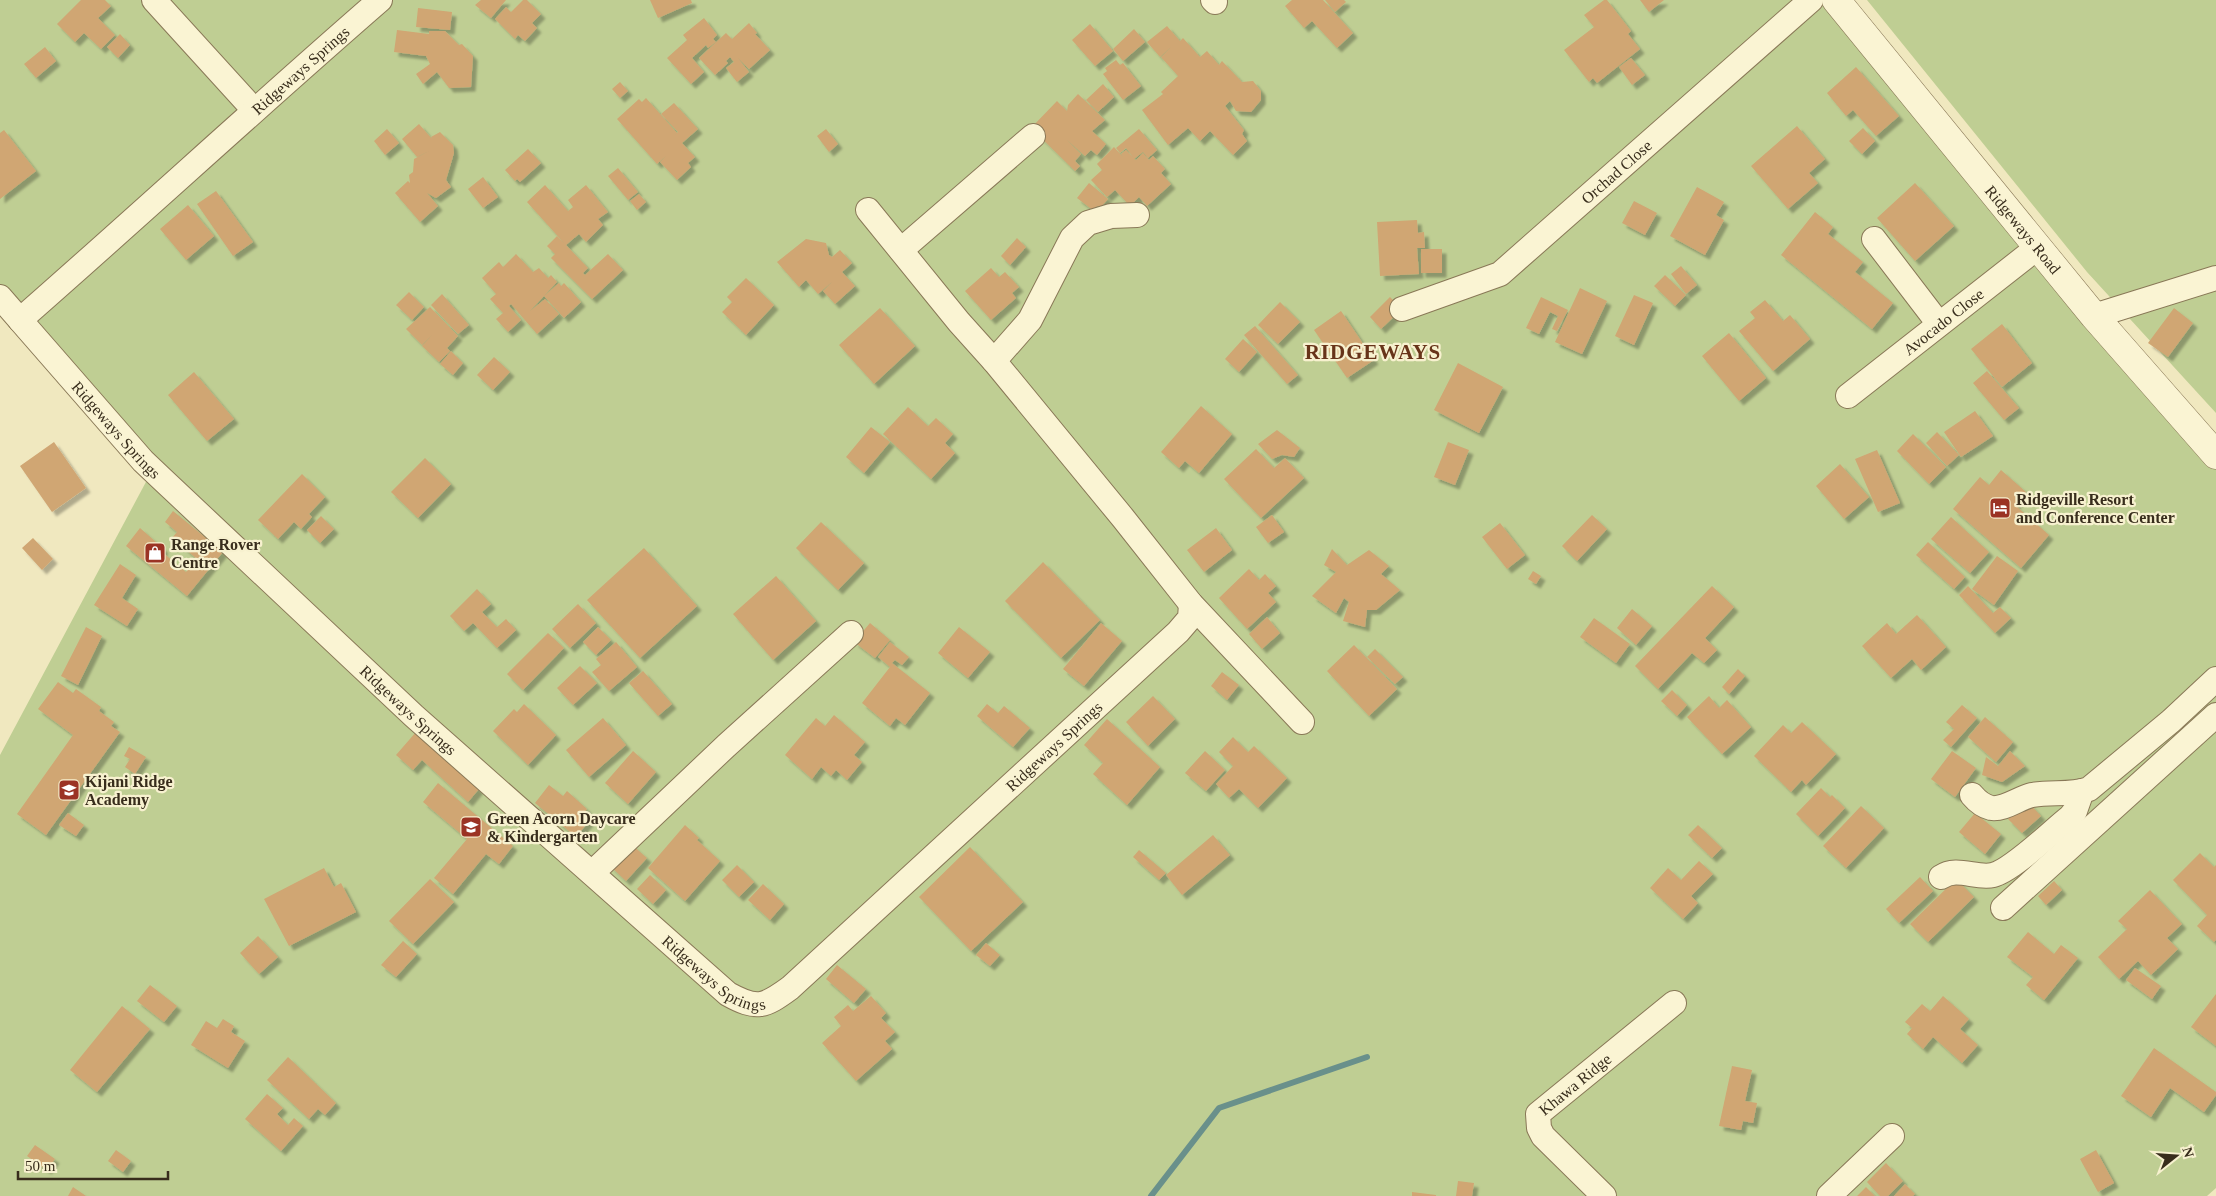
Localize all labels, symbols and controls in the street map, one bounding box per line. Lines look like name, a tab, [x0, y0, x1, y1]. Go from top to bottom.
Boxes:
street label: Ridgeways Springs	[248, 23, 352, 118]
street label: Orchad Close	[1578, 136, 1655, 207]
street label: Ridgeways Road	[1982, 182, 2064, 277]
street label: Avocado Close	[1900, 285, 1987, 358]
district label: RIDGEWAYS	[1305, 340, 1441, 364]
street label: Ridgeways Springs	[69, 378, 164, 482]
place label: Ridgeville Resort and Conference Center	[2016, 491, 2175, 526]
hotel icon: Ridgeville Resort and Conference Center	[1988, 496, 2012, 520]
place label: Range Rover Centre	[171, 536, 260, 571]
shop icon: Range Rover Centre	[143, 541, 167, 565]
street label: Ridgeways Springs	[357, 662, 460, 758]
street label: Ridgeways Springs	[1002, 698, 1105, 794]
place label: Kijani Ridge Academy	[85, 773, 173, 809]
school or university icon: Kijani Ridge Academy	[57, 778, 81, 802]
place label: Green Acorn Daycare & Kindergarten	[487, 810, 636, 846]
school or university icon: Green Acorn Daycare & Kindergarten	[459, 815, 483, 839]
street label: Ridgeways Springs	[659, 932, 767, 1014]
street label: Khawa Ridge	[1535, 1050, 1614, 1118]
north arrow	[2151, 1131, 2201, 1181]
text: N	[2179, 1145, 2197, 1159]
scale bar	[18, 1148, 168, 1180]
text: 50 m	[25, 1158, 56, 1174]

